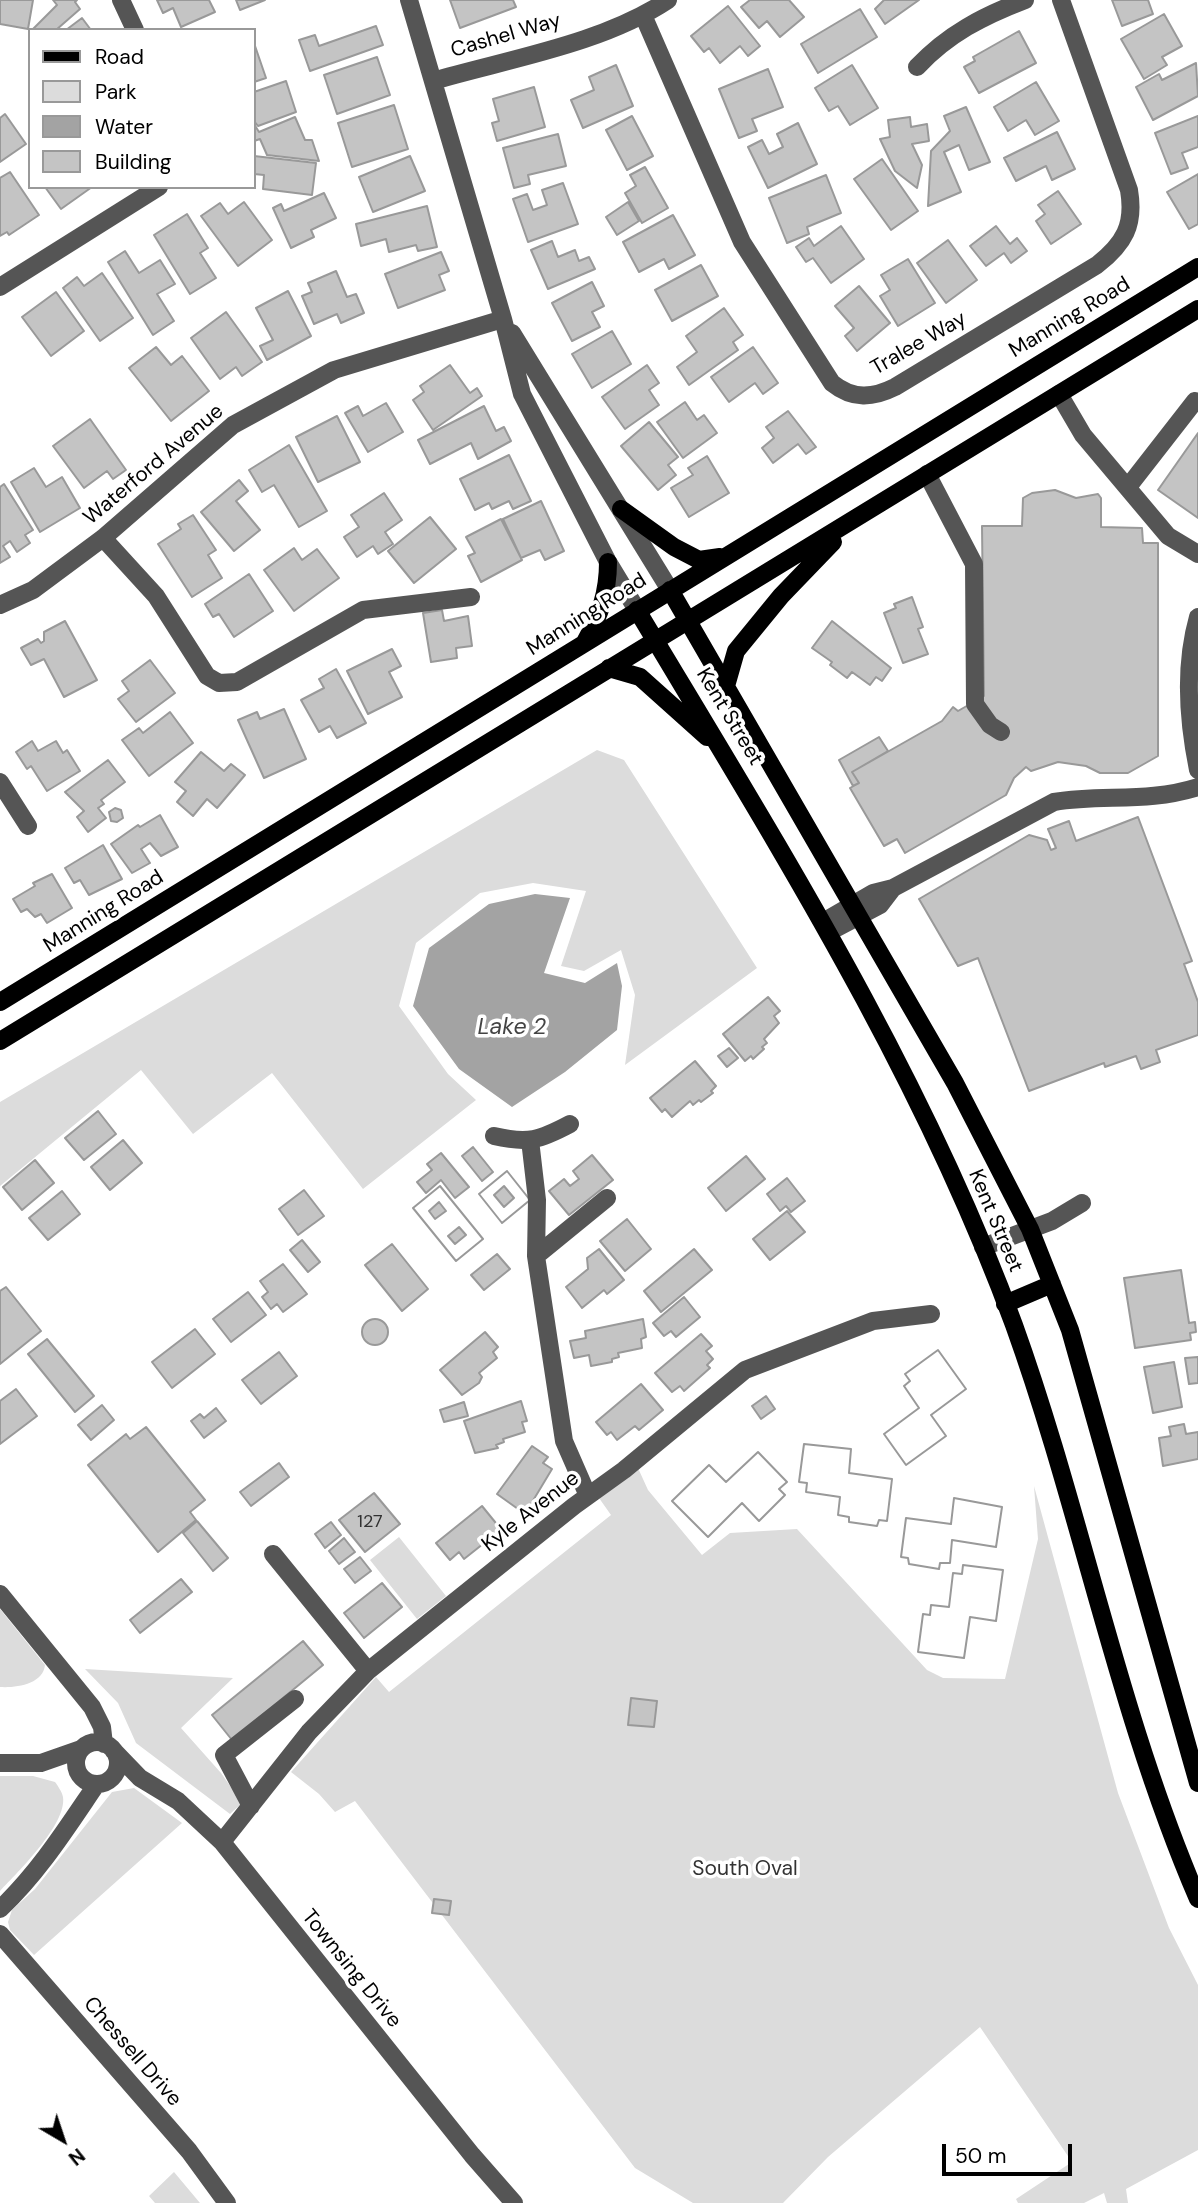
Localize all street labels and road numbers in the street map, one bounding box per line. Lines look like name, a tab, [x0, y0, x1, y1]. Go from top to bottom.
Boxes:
street label: Cashel Way	[448, 8, 564, 64]
street label: Manning Road	[1005, 272, 1135, 364]
street label: Tralee Way	[867, 307, 971, 381]
street label: Waterford Avenue	[79, 399, 229, 531]
street label: Manning Road	[522, 568, 652, 662]
street label: Kent Street	[690, 664, 768, 770]
street label: Manning Road	[39, 865, 169, 959]
street label: Kent Street	[962, 1166, 1028, 1276]
street label: Kyle Avenue	[477, 1466, 585, 1558]
street label: Townsing Drive	[296, 1905, 406, 2033]
street label: Chessell Drive	[78, 1992, 186, 2112]

